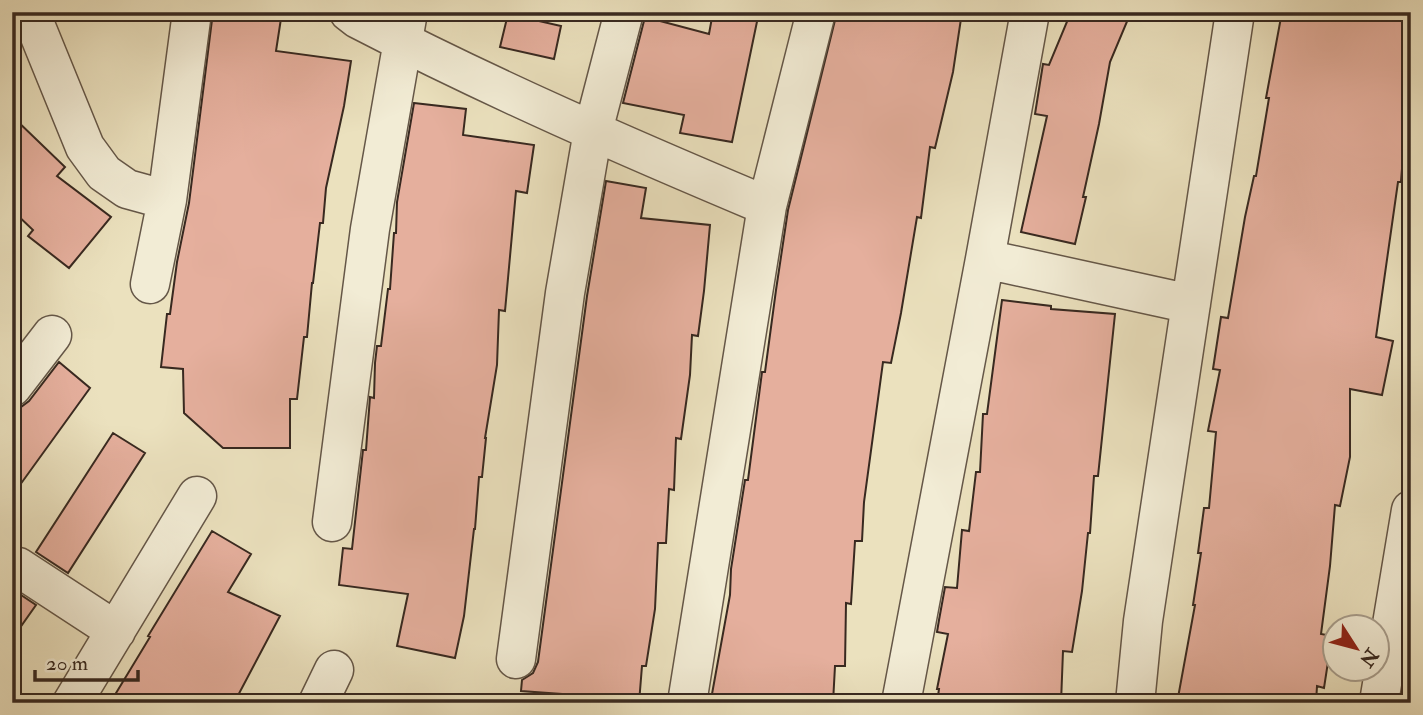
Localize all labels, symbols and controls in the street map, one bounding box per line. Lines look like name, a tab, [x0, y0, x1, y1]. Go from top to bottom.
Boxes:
north arrow	[1322, 614, 1392, 684]
scale bar	[35, 638, 138, 682]
text: N	[1354, 643, 1384, 672]
text: 20 m	[46, 650, 88, 677]

